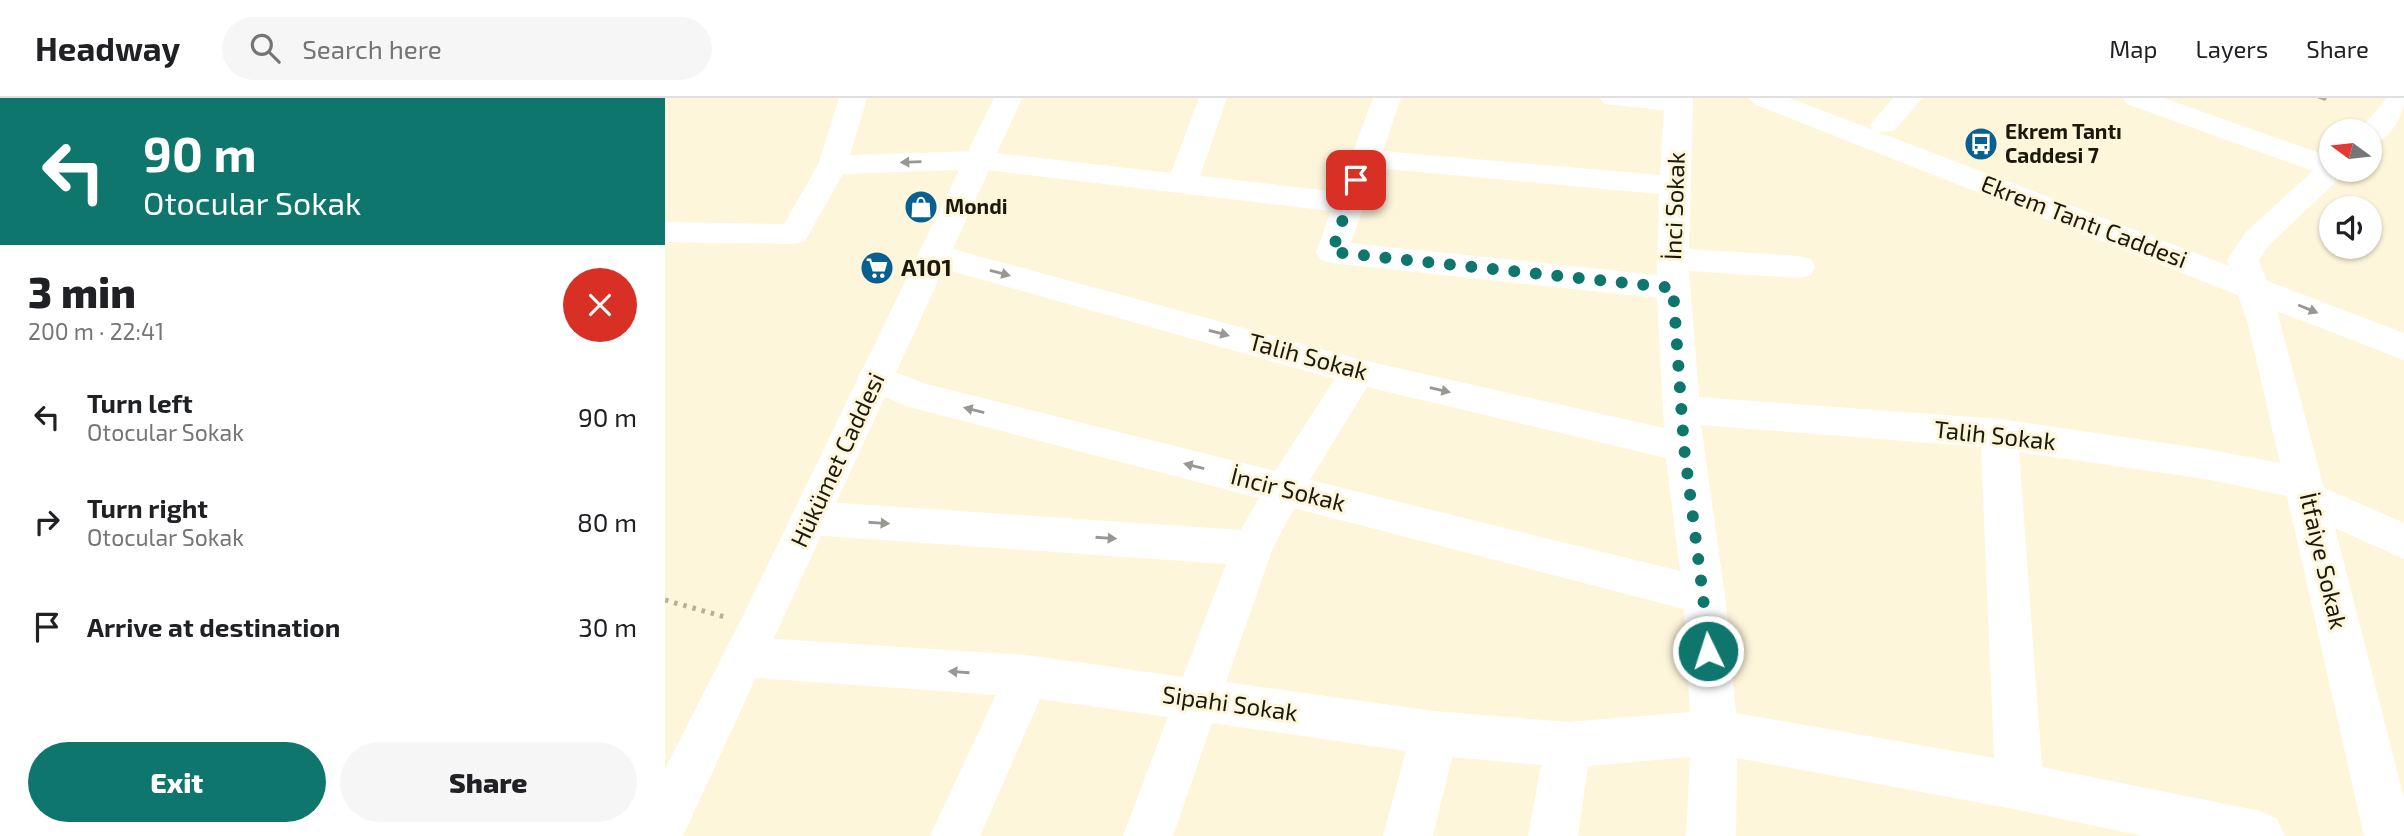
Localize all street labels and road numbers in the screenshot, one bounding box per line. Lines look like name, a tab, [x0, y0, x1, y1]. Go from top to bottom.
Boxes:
street label: İnci Sokak	[1657, 151, 1690, 260]
street label: Ekrem Tantı Caddesi	[1977, 168, 2192, 273]
street label: Talih Sokak	[1246, 326, 1371, 385]
street label: Hükümet Caddesi	[783, 367, 890, 551]
street label: Talih Sokak	[1933, 414, 2057, 455]
street label: İncir Sokak	[1228, 460, 1349, 517]
street label: İtfaiye Sokak	[2295, 490, 2354, 632]
street label: Sipahi Sokak	[1161, 679, 1300, 726]

